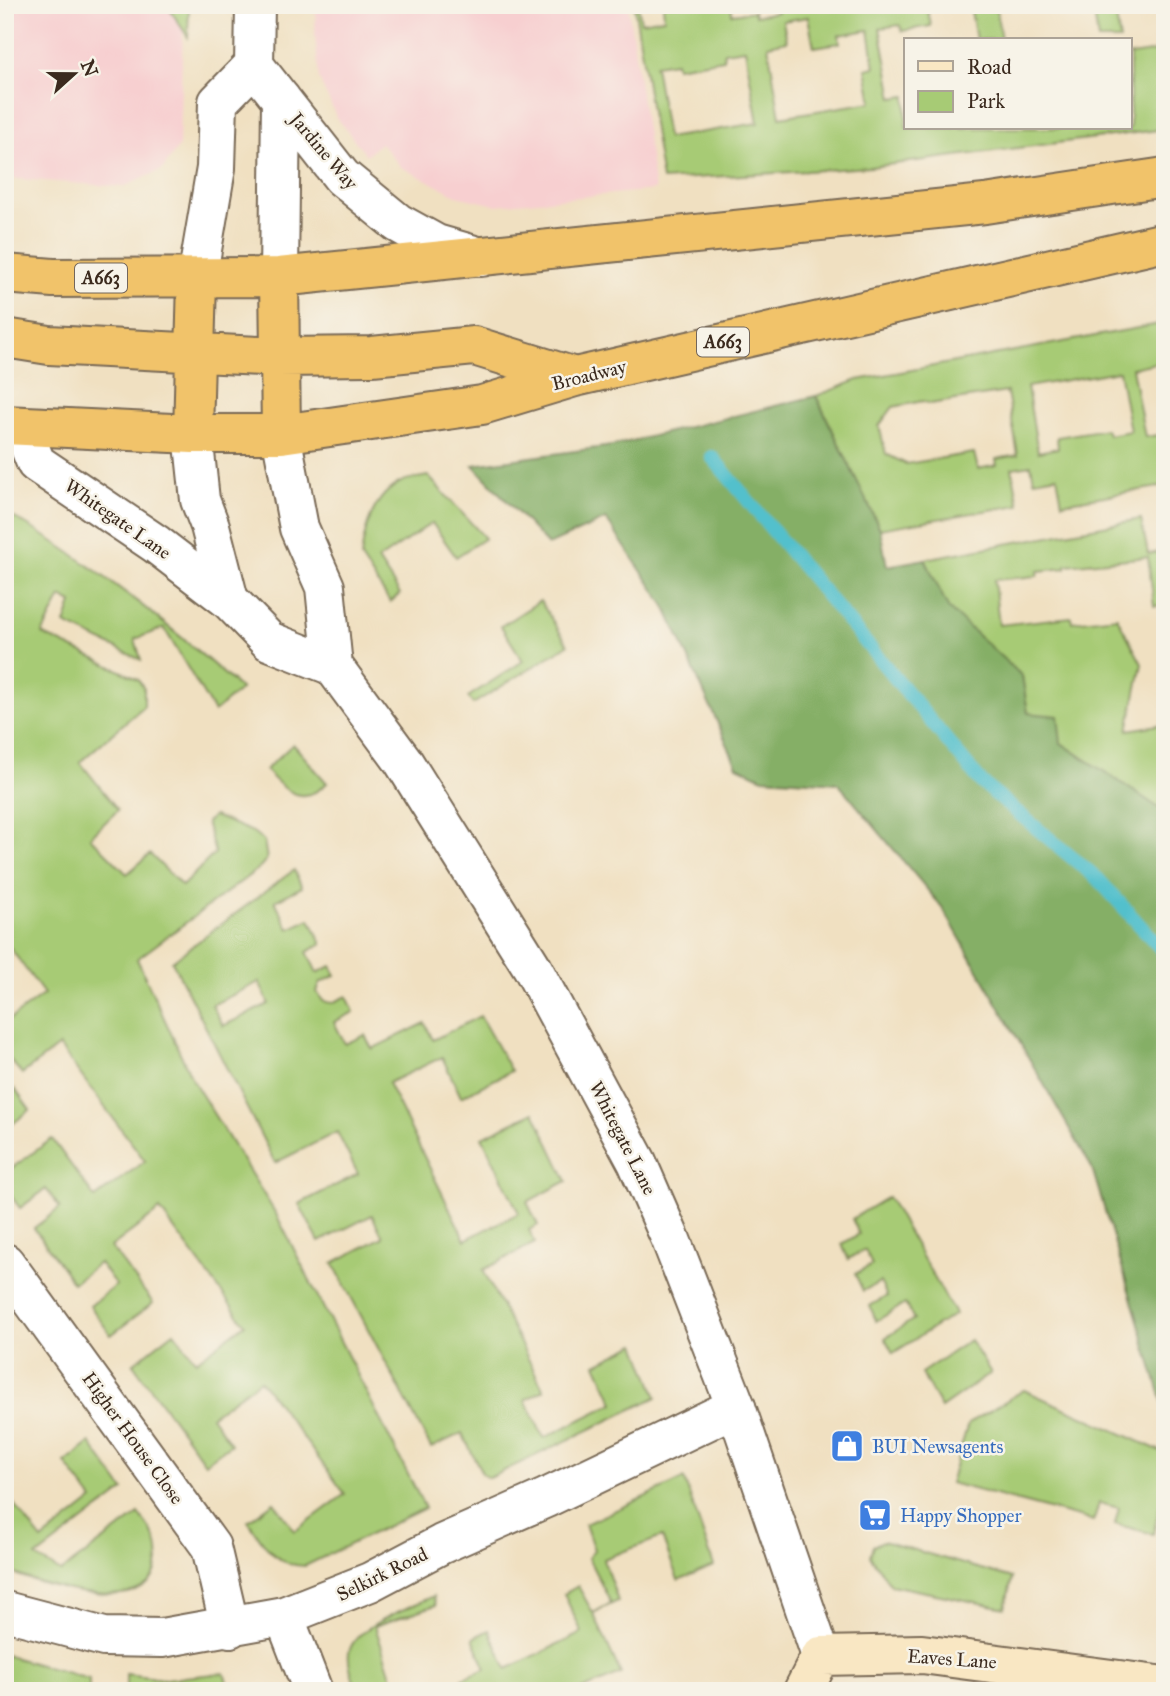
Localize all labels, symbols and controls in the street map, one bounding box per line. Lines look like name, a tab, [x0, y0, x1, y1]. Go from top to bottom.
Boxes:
north arrow	[38, 38, 108, 108]
legend	[904, 38, 1132, 130]
text: Road	[967, 54, 1012, 80]
text: N	[76, 56, 103, 80]
text: Park	[967, 88, 1005, 114]
street label: Jardine Way	[283, 106, 363, 196]
road number: A663	[75, 264, 127, 292]
road number: A663	[697, 328, 749, 356]
street label: Broadway	[549, 354, 630, 395]
street label: Whitegate Lane	[60, 474, 176, 565]
street label: Whitegate Lane	[584, 1077, 662, 1199]
street label: Higher House Close	[77, 1367, 189, 1509]
shop icon: BUI Newsagents	[828, 1427, 866, 1465]
place label: BUI Newsagents	[872, 1435, 1003, 1459]
supermarket icon: Happy Shopper	[856, 1496, 894, 1534]
place label: Happy Shopper	[900, 1504, 1022, 1527]
street label: Selkirk Road	[333, 1542, 432, 1606]
street label: Eaves Lane	[907, 1644, 998, 1674]

